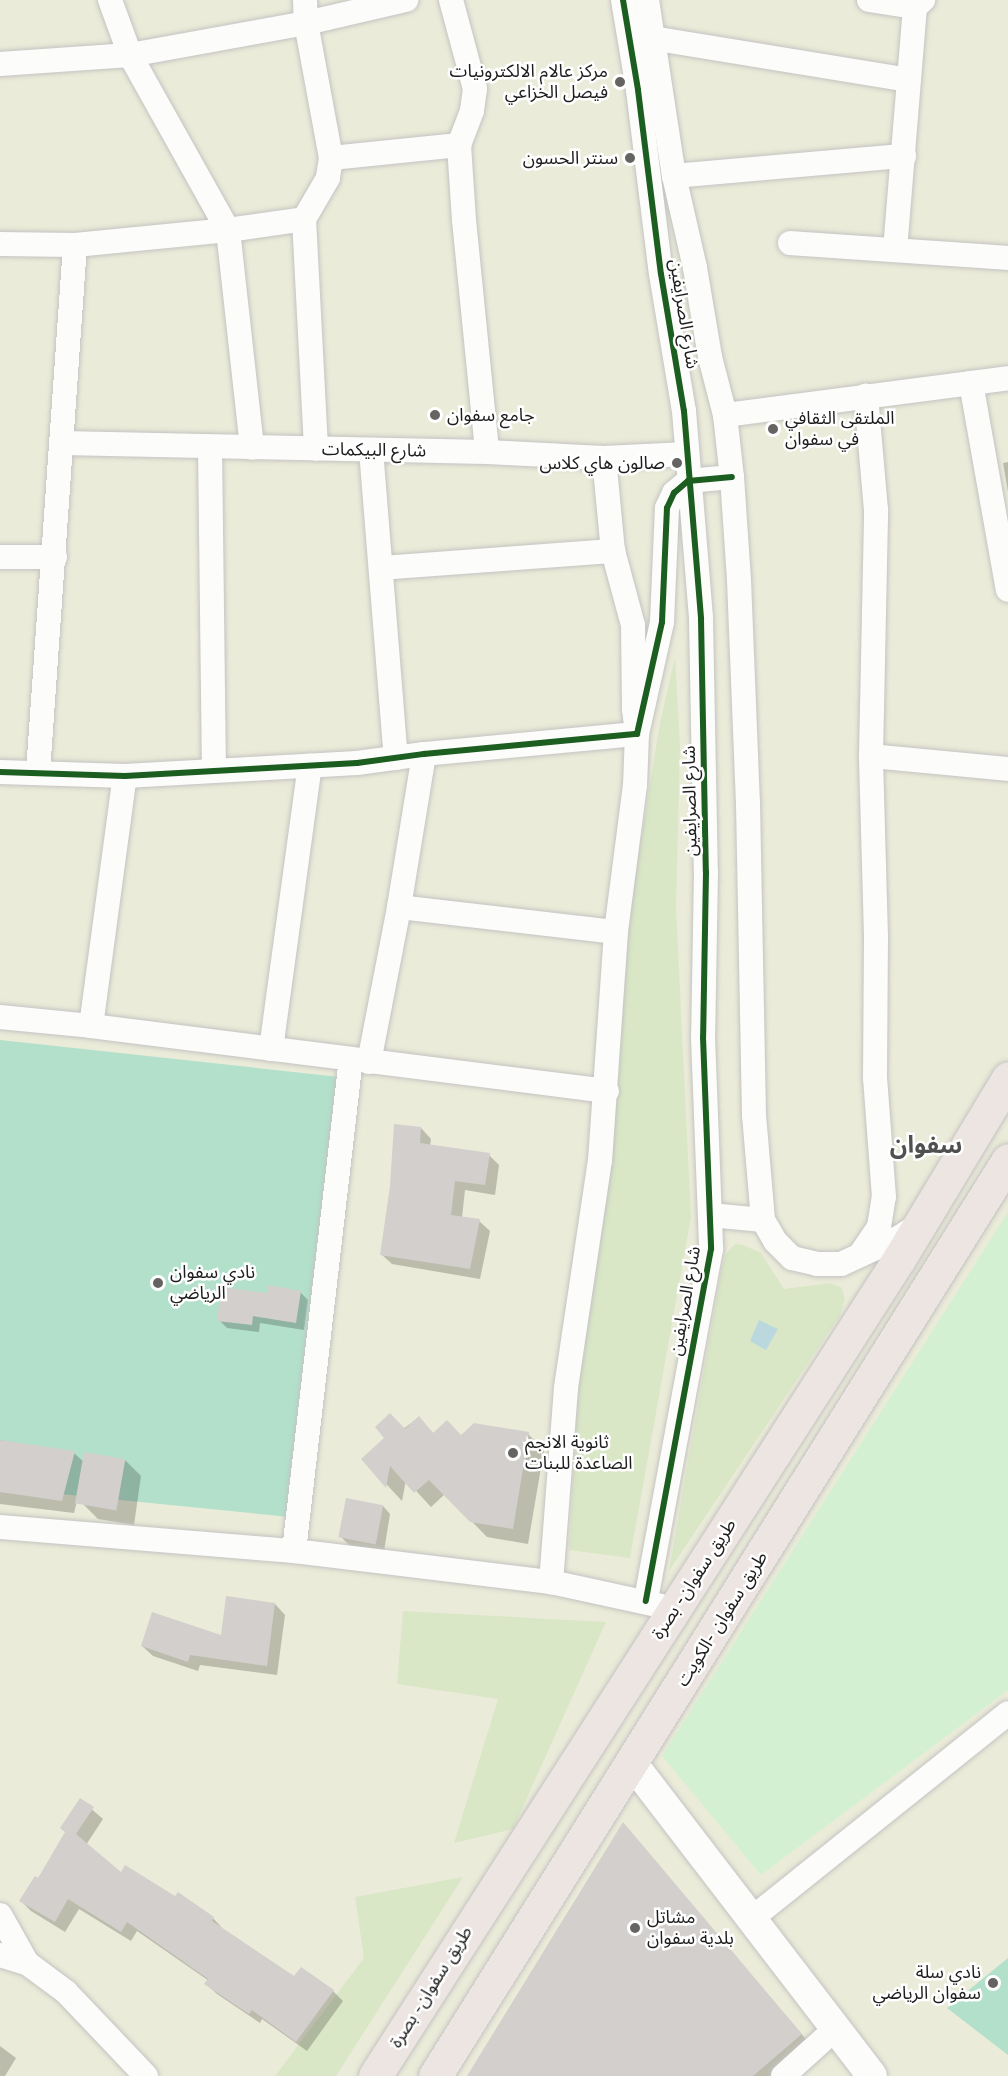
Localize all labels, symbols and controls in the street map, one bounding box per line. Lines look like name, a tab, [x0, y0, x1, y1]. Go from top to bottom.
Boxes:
place label: مركز عالام الالكترونيات فيصل الخزاعي	[450, 61, 608, 104]
marker: مركز عالام الالكترونيات فيصل الخزاعي	[613, 75, 627, 89]
place label: سنتر الحسون	[523, 147, 618, 169]
marker: سنتر الحسون	[623, 151, 637, 165]
street label: شارع الصرايفين	[665, 258, 703, 370]
place label: جامع سفوان	[447, 404, 535, 426]
marker: جامع سفوان	[428, 408, 442, 422]
place label: الملتقى الثقافي في سفوان	[785, 408, 894, 450]
marker: الملتقى الثقافي في سفوان	[766, 422, 780, 436]
street label: شارع البيكمات	[322, 438, 426, 462]
place label: صالون هاي كلاس	[539, 452, 665, 474]
marker: صالون هاي كلاس	[670, 456, 684, 470]
street label: شارع الصرايفين	[678, 745, 702, 857]
district label: سفوان	[890, 1132, 962, 1160]
street label: شارع الصرايفين	[665, 1245, 705, 1357]
place label: نادي سفوان الرياضي	[170, 1262, 255, 1304]
marker: نادي سفوان الرياضي	[151, 1276, 165, 1290]
place label: ثانوية الانجم الصاعدة للبنات	[525, 1432, 632, 1474]
marker: ثانوية الانجم الصاعدة للبنات	[506, 1446, 520, 1460]
street label: طريق سفوان- بصرة	[647, 1515, 741, 1643]
street label: طريق سفوان -الكويت	[672, 1547, 772, 1691]
place label: مشاتل بلدية سفوان	[647, 1907, 734, 1950]
marker: مشاتل بلدية سفوان	[628, 1921, 642, 1935]
street label: طريق سفوان- بصرة	[385, 1922, 477, 2052]
place label: نادي سلة سفوان الرياضي	[873, 1962, 981, 2004]
marker: نادي سلة سفوان الرياضي	[986, 1976, 1000, 1990]

